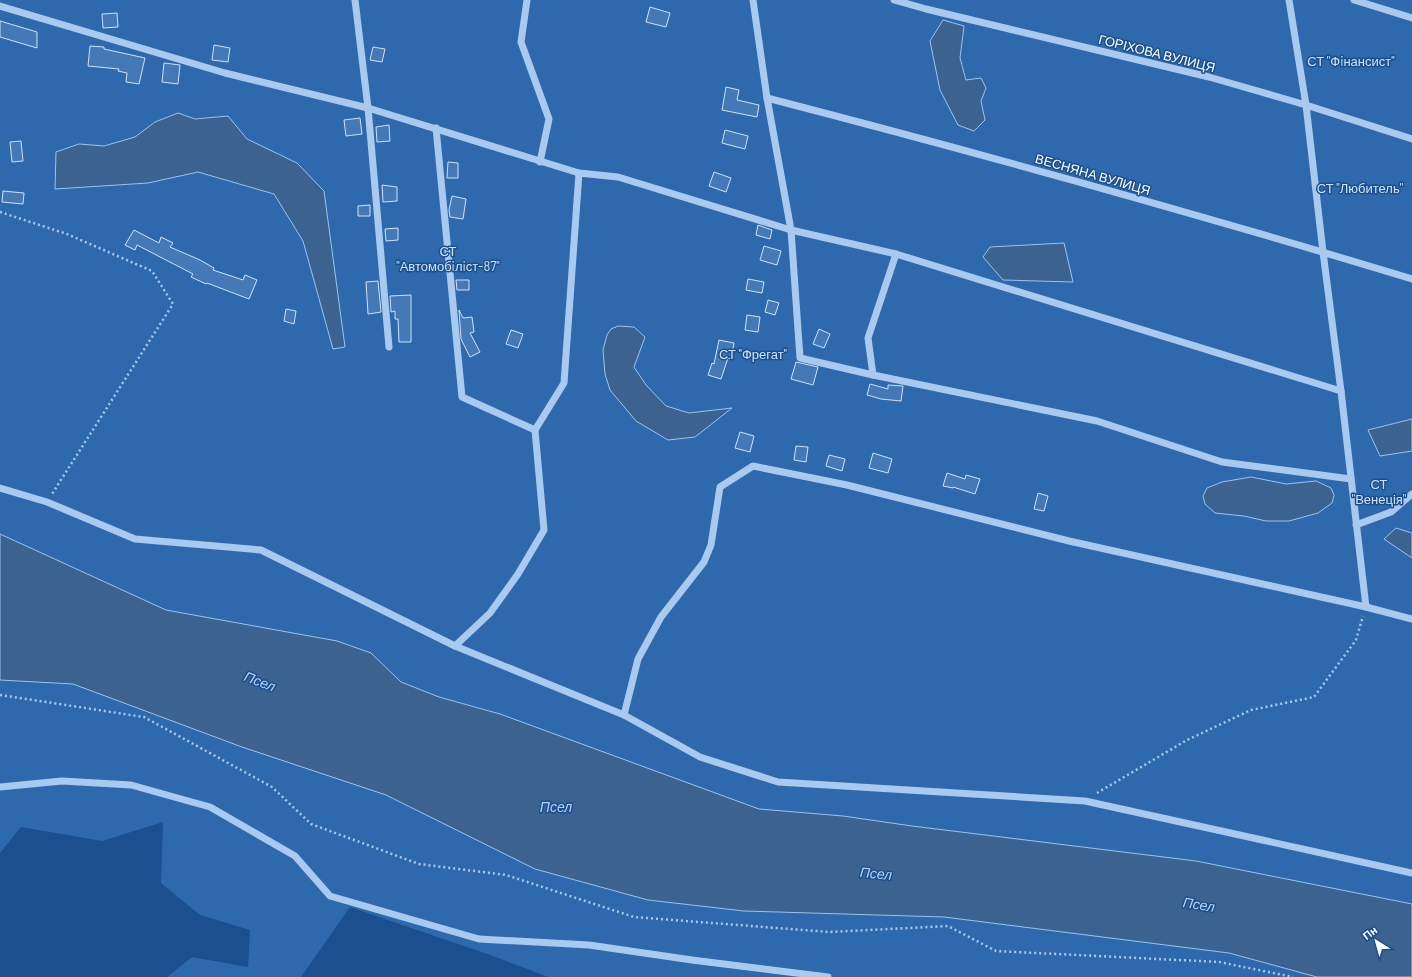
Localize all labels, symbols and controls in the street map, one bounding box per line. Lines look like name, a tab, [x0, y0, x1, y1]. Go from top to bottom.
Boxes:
street label: ГОРІХОВА ВУЛИЦЯ	[1097, 31, 1217, 75]
park label: СТ "Фiнансист"	[1307, 53, 1395, 69]
street label: ВЕСНЯНА ВУЛИЦЯ	[1034, 150, 1152, 198]
park label: СТ "Любитель"	[1317, 180, 1404, 196]
park label: СТ "Автомобiлiст-87"	[396, 243, 500, 274]
park label: СТ "Фрегат"	[719, 346, 788, 362]
park label: СТ "Венеція"	[1352, 476, 1407, 507]
water label: Псел	[242, 667, 278, 695]
water label: Псел	[540, 798, 572, 815]
water label: Псел	[859, 863, 893, 883]
water label: Псел	[1182, 893, 1216, 915]
north arrow	[1356, 921, 1396, 961]
text: Пн	[1360, 923, 1379, 942]

